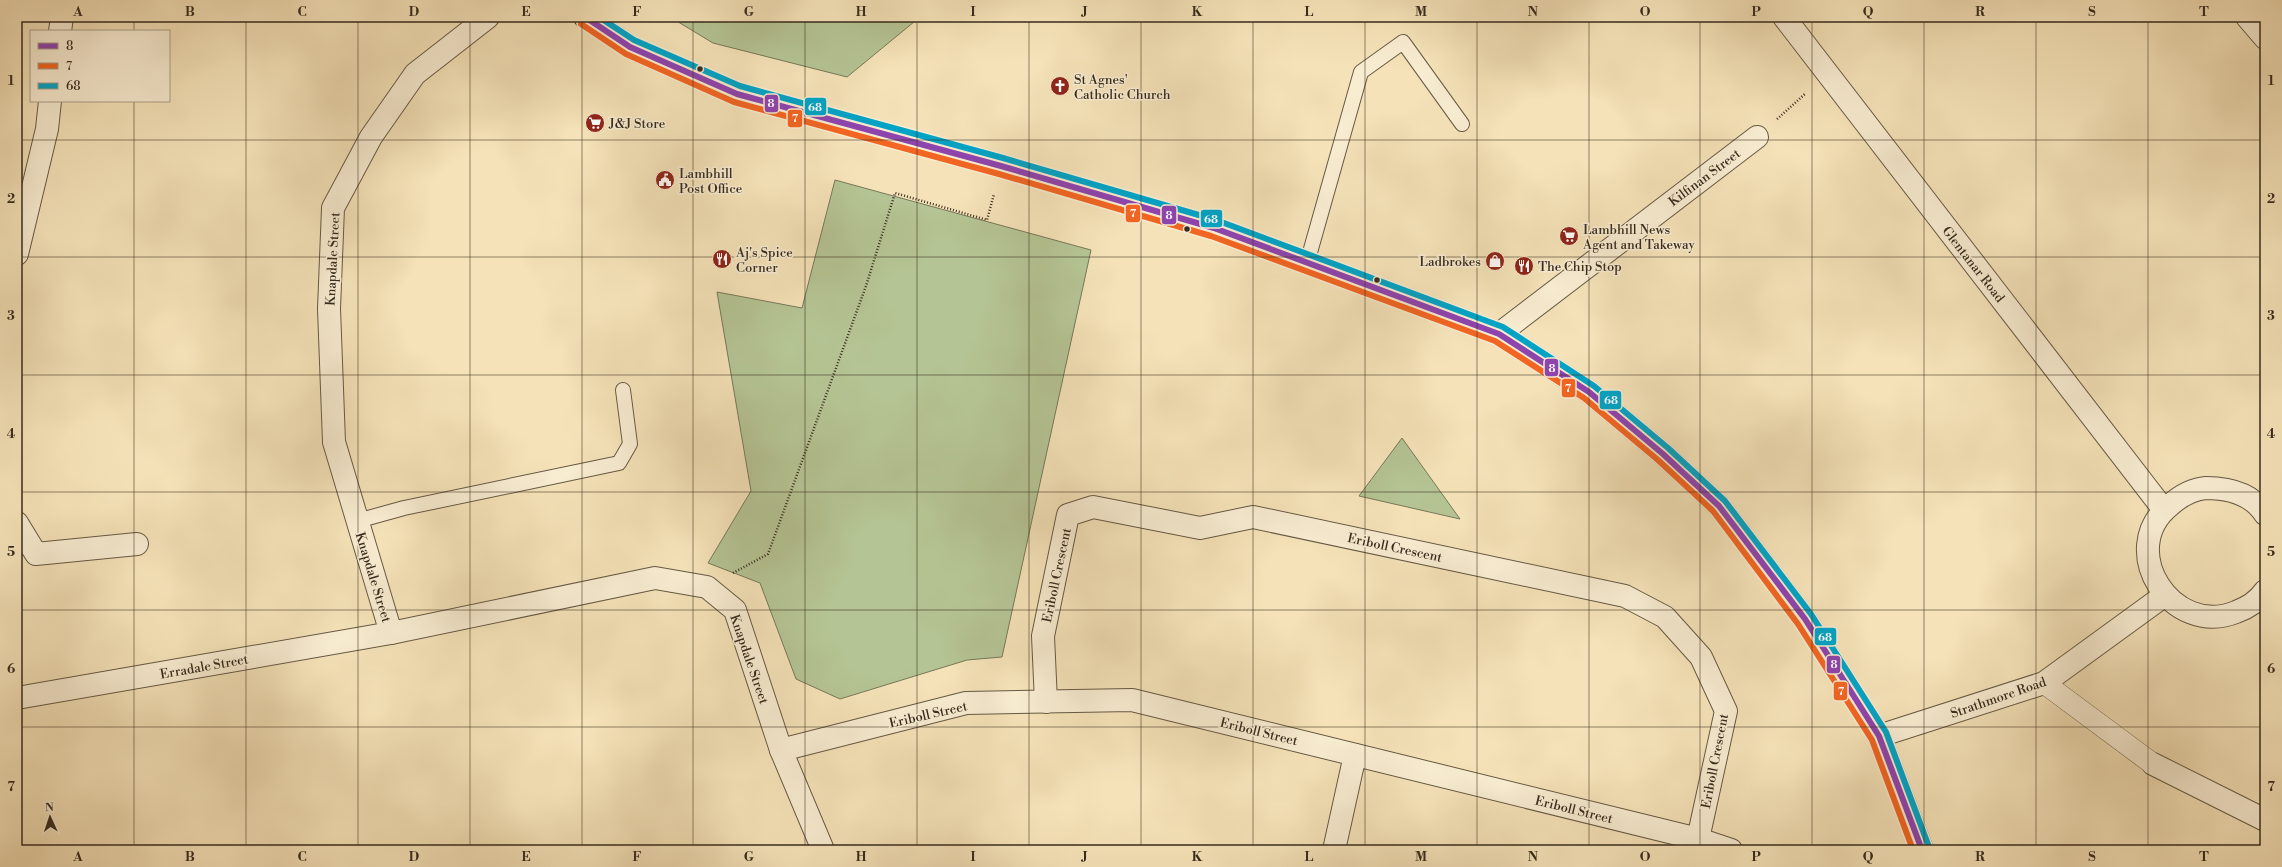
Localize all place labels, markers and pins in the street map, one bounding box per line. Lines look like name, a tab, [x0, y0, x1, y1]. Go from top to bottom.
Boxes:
unlabelled marker	[695, 64, 705, 74]
place label: St Agnes' Catholic Church	[1074, 72, 1171, 103]
church icon: St Agnes' Catholic Church	[1049, 75, 1071, 97]
supermarket icon: J&J Store	[584, 112, 606, 134]
place label: J&J Store	[608, 116, 666, 132]
place label: Lambhill Post Office	[679, 166, 743, 197]
public building icon: Lambhill Post Office	[654, 169, 676, 191]
place label: Lambhill News Agent and Takeway	[1582, 222, 1696, 253]
unlabelled marker	[1182, 224, 1192, 234]
supermarket icon: Lambhill News Agent and Takeway	[1558, 225, 1580, 247]
place label: Aj's Spice Corner	[735, 245, 793, 276]
restaurant icon: Aj's Spice Corner	[711, 248, 733, 270]
shop icon: Ladbrokes	[1484, 250, 1506, 272]
place label: Ladbrokes	[1419, 254, 1481, 270]
restaurant icon: The Chip Stop	[1513, 255, 1535, 277]
place label: The Chip Stop	[1538, 259, 1622, 275]
unlabelled marker	[1372, 275, 1382, 285]

